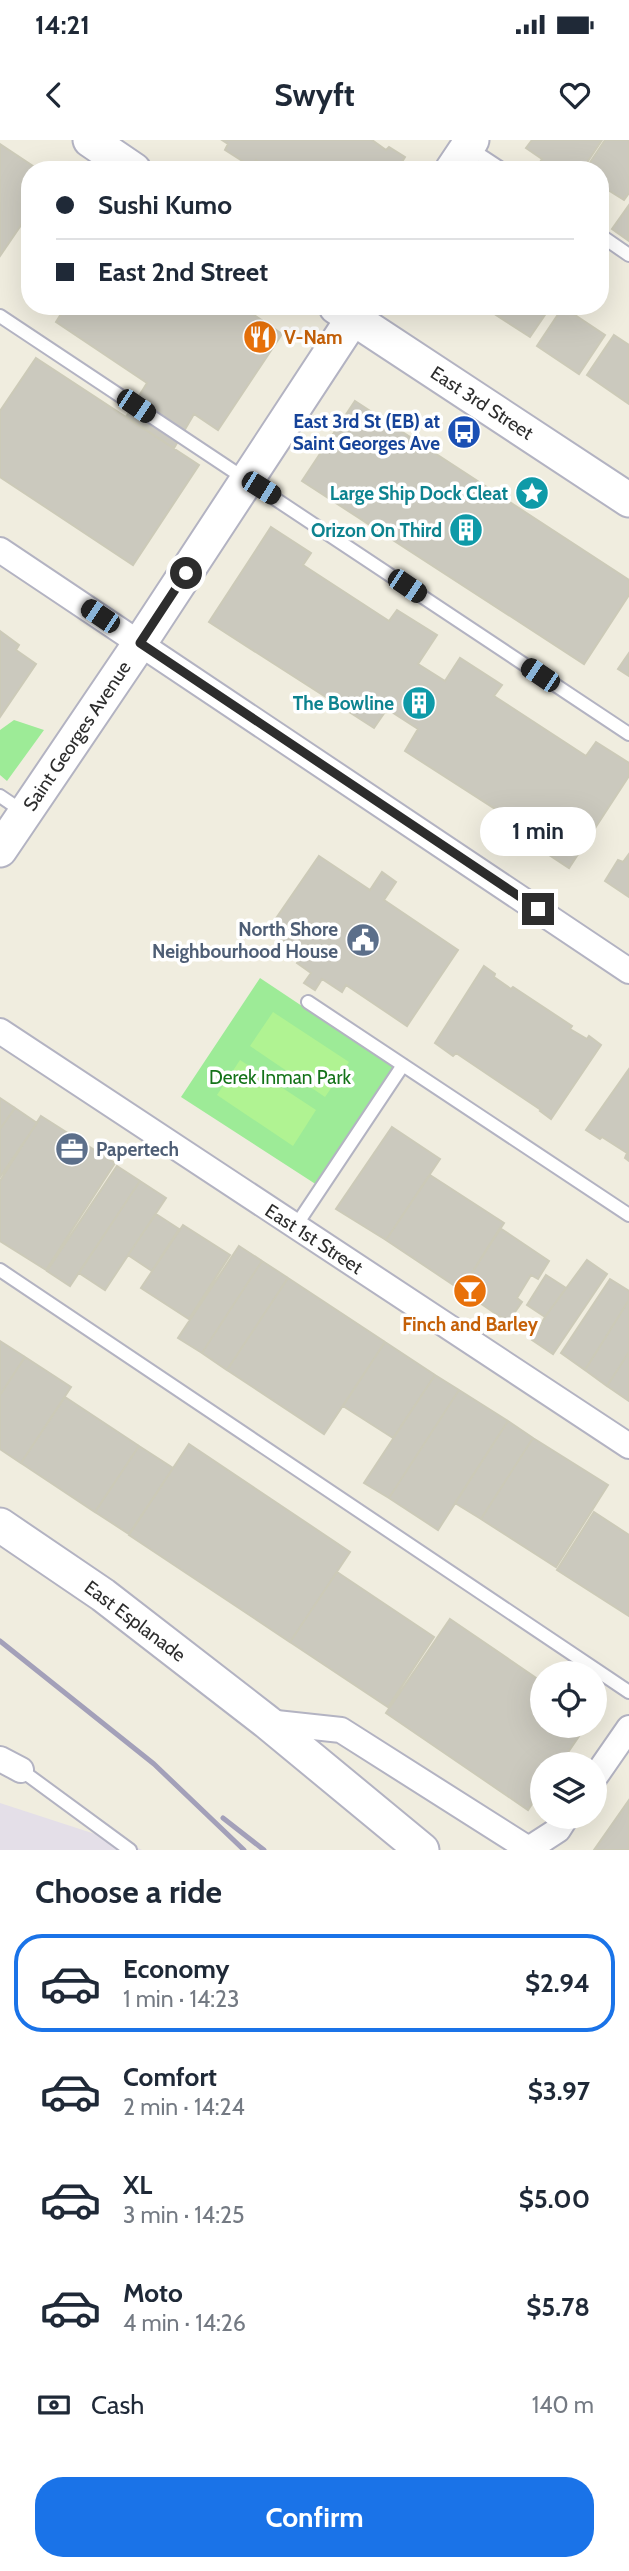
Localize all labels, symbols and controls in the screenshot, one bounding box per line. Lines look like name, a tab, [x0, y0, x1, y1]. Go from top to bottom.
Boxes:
text: 14:21	[35, 9, 90, 41]
text: Swyft	[274, 75, 355, 114]
icon: back	[35, 76, 73, 114]
icon: heart	[556, 76, 594, 114]
text: Sushi Kumo	[98, 189, 232, 221]
text: East 2nd Street	[98, 256, 268, 288]
restaurant icon: V-Nam	[241, 318, 279, 356]
place label: V-Nam	[284, 326, 343, 349]
street label: East 3rd Street	[426, 361, 538, 445]
car	[113, 386, 160, 426]
place label: East 3rd St (EB) at Saint Georges Ave	[293, 410, 440, 455]
bus stop icon: East 3rd St (EB) at Saint Georges Ave	[445, 413, 483, 451]
car	[238, 468, 285, 508]
place icon: Large Ship Dock Cleat	[513, 474, 551, 512]
place label: Large Ship Dock Cleat	[330, 482, 508, 505]
building icon: Orizon On Third	[447, 511, 485, 549]
place label: Orizon On Third	[311, 519, 442, 542]
route start	[170, 557, 202, 589]
car	[384, 566, 431, 606]
car	[77, 596, 124, 636]
car	[517, 655, 564, 695]
street label: Saint Georges Avenue	[18, 657, 136, 815]
building icon: The Bowline	[400, 684, 438, 722]
place label: The Bowline	[293, 692, 394, 715]
callout: 1 min	[480, 808, 596, 856]
text: 1 min	[512, 817, 564, 845]
route end	[522, 893, 554, 925]
place label: North Shore Neighbourhood House	[152, 918, 338, 963]
public building icon: North Shore Neighbourhood House	[344, 921, 382, 959]
park label: Derek Inman Park	[209, 1066, 351, 1089]
office icon: Papertech	[53, 1130, 91, 1168]
place label: Papertech	[96, 1138, 179, 1161]
street label: East 1st Street	[261, 1199, 368, 1279]
bar icon: Finch and Barley	[451, 1272, 489, 1310]
place label: Finch and Barley	[402, 1313, 539, 1336]
street label: East Esplanade	[80, 1575, 190, 1667]
map controls	[530, 1661, 607, 1829]
button: locate	[530, 1661, 607, 1738]
button: layers	[530, 1752, 607, 1829]
text: Choose a ride	[35, 1872, 222, 1911]
icon: car	[39, 1952, 102, 2015]
text: Economy	[123, 1953, 229, 1985]
text: $2.94	[525, 1967, 590, 1999]
text: 1 min · 14:23	[123, 1985, 239, 2013]
icon: car	[39, 2060, 102, 2123]
text: Comfort	[123, 2061, 217, 2093]
text: $3.97	[528, 2075, 590, 2107]
text: 2 min · 14:24	[123, 2093, 245, 2121]
icon: car	[39, 2168, 102, 2231]
text: XL	[123, 2169, 152, 2201]
text: $5.00	[519, 2183, 590, 2215]
text: 3 min · 14:25	[123, 2201, 244, 2229]
icon: car	[39, 2276, 102, 2339]
text: Moto	[123, 2277, 183, 2309]
text: $5.78	[526, 2291, 590, 2323]
text: 4 min · 14:26	[123, 2309, 246, 2337]
icon: cash	[35, 2386, 73, 2424]
text: Cash	[91, 2389, 144, 2421]
text: 140 m	[532, 2391, 594, 2419]
button: Confirm	[35, 2477, 594, 2557]

